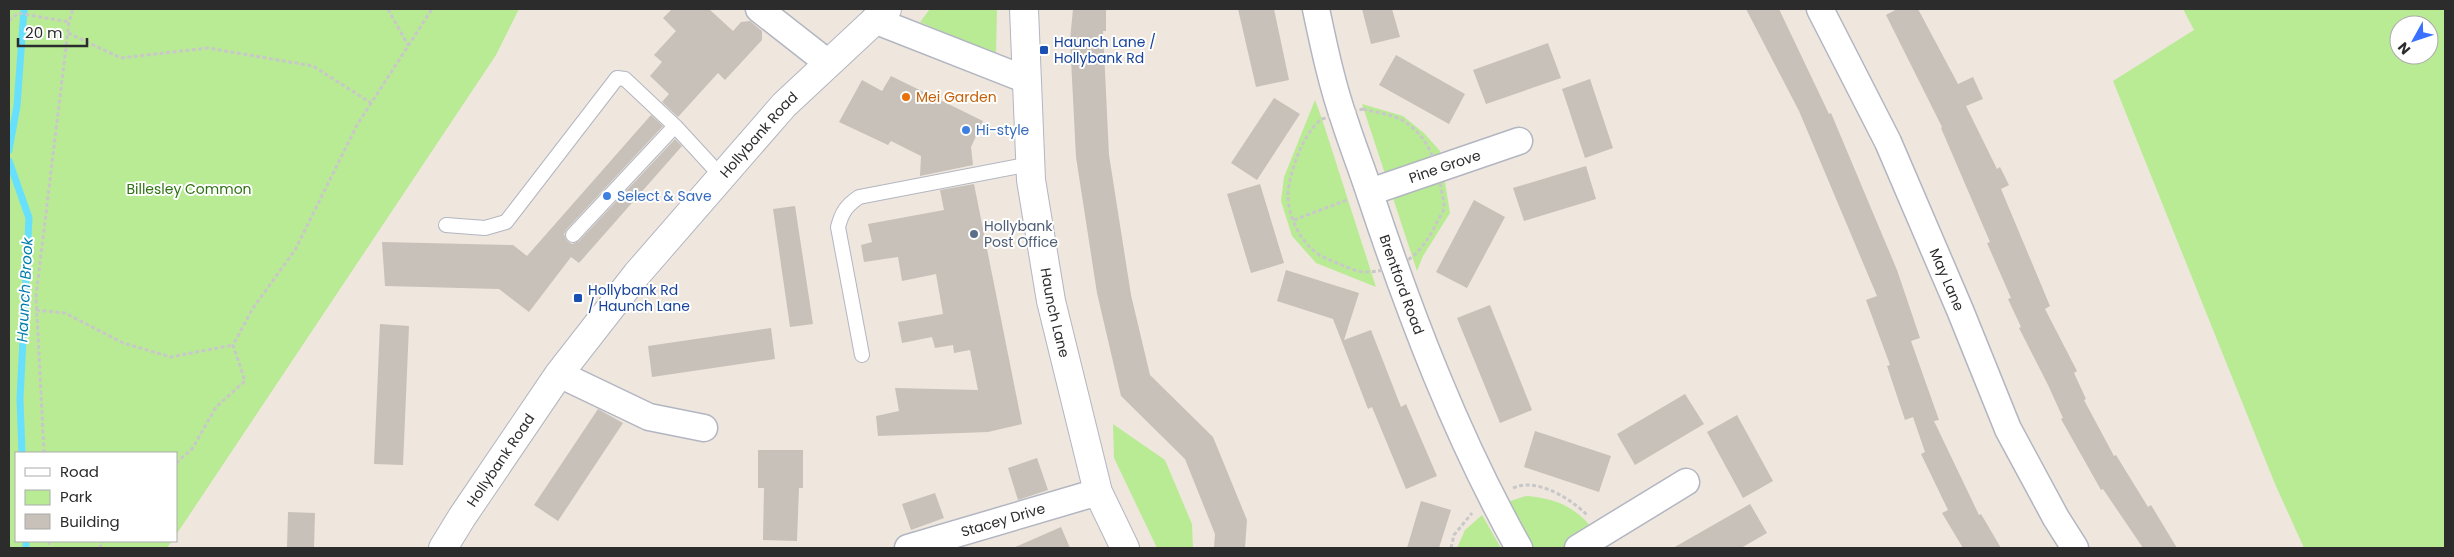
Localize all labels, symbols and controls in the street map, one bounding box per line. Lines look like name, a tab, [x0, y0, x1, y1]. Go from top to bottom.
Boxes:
scale bar	[18, 15, 86, 47]
north arrow	[2389, 15, 2439, 65]
text: 20 m	[25, 22, 63, 43]
place label: Haunch Lane / Hollybank Rd	[1054, 32, 1156, 68]
text: N	[2393, 38, 2415, 59]
marker: Haunch Lane / Hollybank Rd	[1038, 44, 1050, 56]
street label: Hollybank Road	[715, 87, 802, 182]
place label: Mei Garden	[916, 87, 997, 107]
marker: Mei Garden	[900, 91, 912, 103]
place label: Hi-style	[976, 120, 1030, 140]
marker: Hi-style	[960, 124, 972, 136]
street label: Pine Grove	[1406, 145, 1484, 188]
park label: Billesley Common	[126, 179, 252, 199]
place label: Select & Save	[617, 186, 712, 206]
marker: Select & Save	[601, 190, 613, 202]
place label: Hollybank Post Office	[984, 216, 1058, 252]
marker: Hollybank Post Office	[968, 228, 980, 240]
street label: Brentford Road	[1374, 232, 1429, 338]
water label: Haunch Brook	[11, 236, 38, 343]
street label: May Lane	[1925, 245, 1969, 314]
street label: Haunch Lane	[1036, 266, 1075, 360]
place label: Hollybank Rd / Haunch Lane	[588, 280, 690, 316]
marker: Hollybank Rd / Haunch Lane	[572, 292, 584, 304]
street label: Hollybank Road	[462, 410, 539, 511]
legend	[15, 452, 178, 542]
text: Road	[60, 461, 99, 482]
text: Park	[60, 486, 92, 507]
street label: Stacey Drive	[959, 498, 1048, 542]
text: Building	[60, 511, 120, 532]

